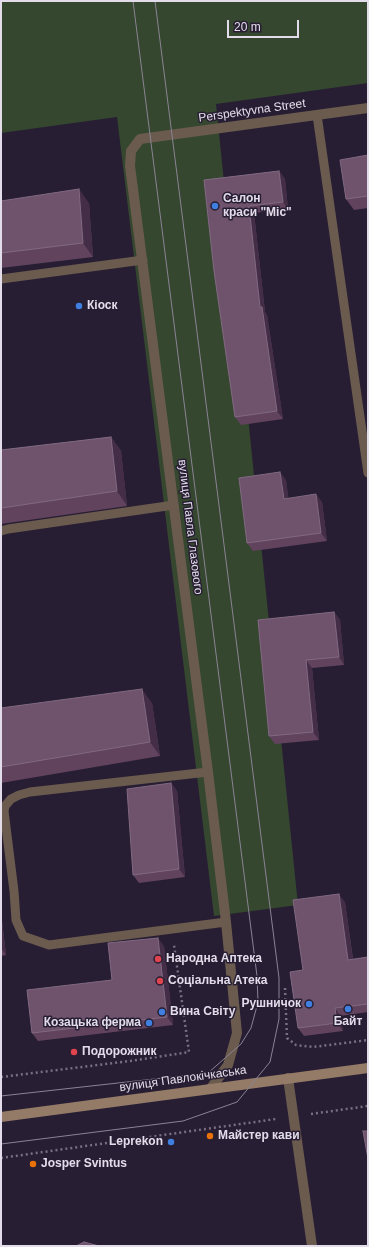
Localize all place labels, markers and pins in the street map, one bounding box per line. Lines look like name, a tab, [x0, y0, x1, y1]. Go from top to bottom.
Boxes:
place label: Салон краси "Міс"	[223, 192, 292, 220]
marker: Салон краси "Міс"	[210, 201, 220, 211]
place label: Кіоск	[87, 299, 118, 313]
marker: Кіоск	[74, 301, 84, 311]
place label: Народна Аптека	[166, 952, 262, 966]
marker: Народна Аптека	[153, 954, 163, 964]
place label: Соціальна Атека	[168, 974, 267, 988]
marker: Соціальна Атека	[155, 976, 165, 986]
place label: Рушничок	[241, 997, 301, 1011]
marker: Рушничок	[304, 999, 314, 1009]
marker: Байт	[343, 1004, 353, 1014]
place label: Вина Світу	[170, 1005, 236, 1019]
marker: Вина Світу	[157, 1007, 167, 1017]
place label: Байт	[334, 1015, 362, 1029]
place label: Козацька ферма	[44, 1016, 141, 1030]
marker: Козацька ферма	[144, 1018, 154, 1028]
place label: Подорожник	[82, 1045, 156, 1059]
marker: Подорожник	[69, 1047, 79, 1057]
place label: Майстер кави	[218, 1129, 300, 1143]
marker: Майстер кави	[205, 1131, 215, 1141]
place label: Leprekon	[109, 1135, 163, 1149]
marker: Leprekon	[166, 1137, 176, 1147]
place label: Josper Svintus	[41, 1157, 127, 1171]
marker: Josper Svintus	[28, 1159, 38, 1169]

